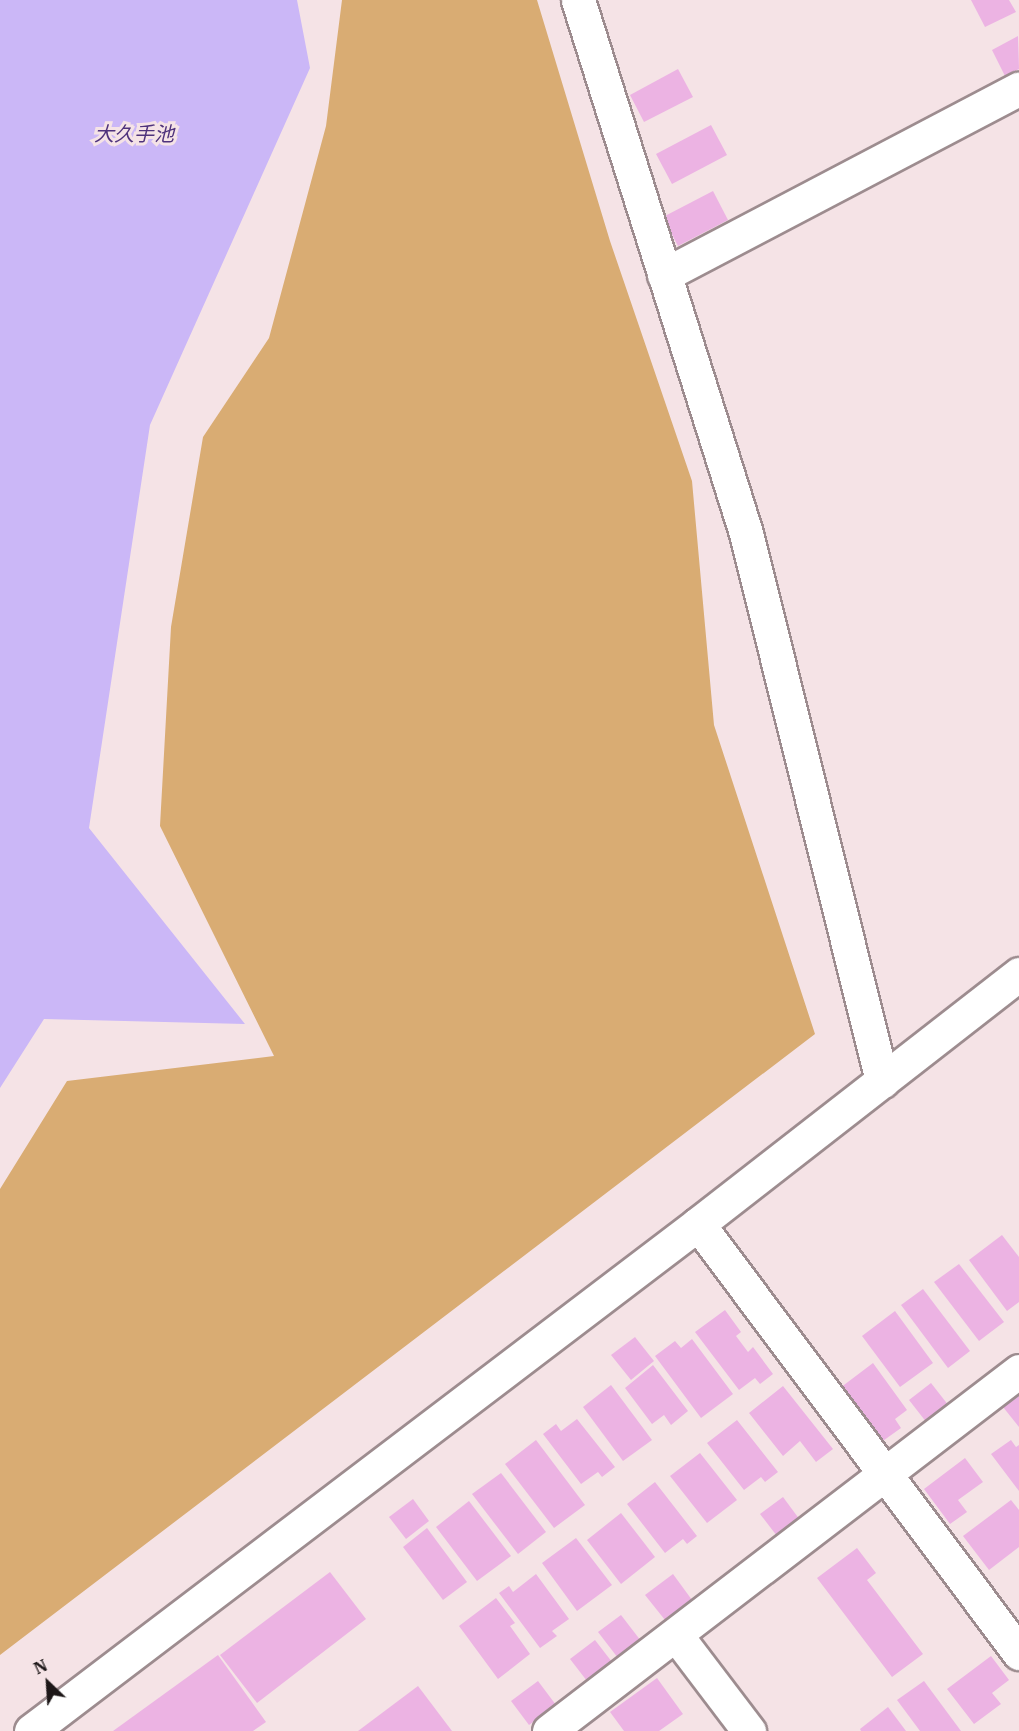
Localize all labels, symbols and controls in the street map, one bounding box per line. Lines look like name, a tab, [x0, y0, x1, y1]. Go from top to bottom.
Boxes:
water label: 大久手池	[94, 121, 174, 145]
north arrow	[18, 1653, 78, 1713]
text: N	[30, 1655, 50, 1678]

